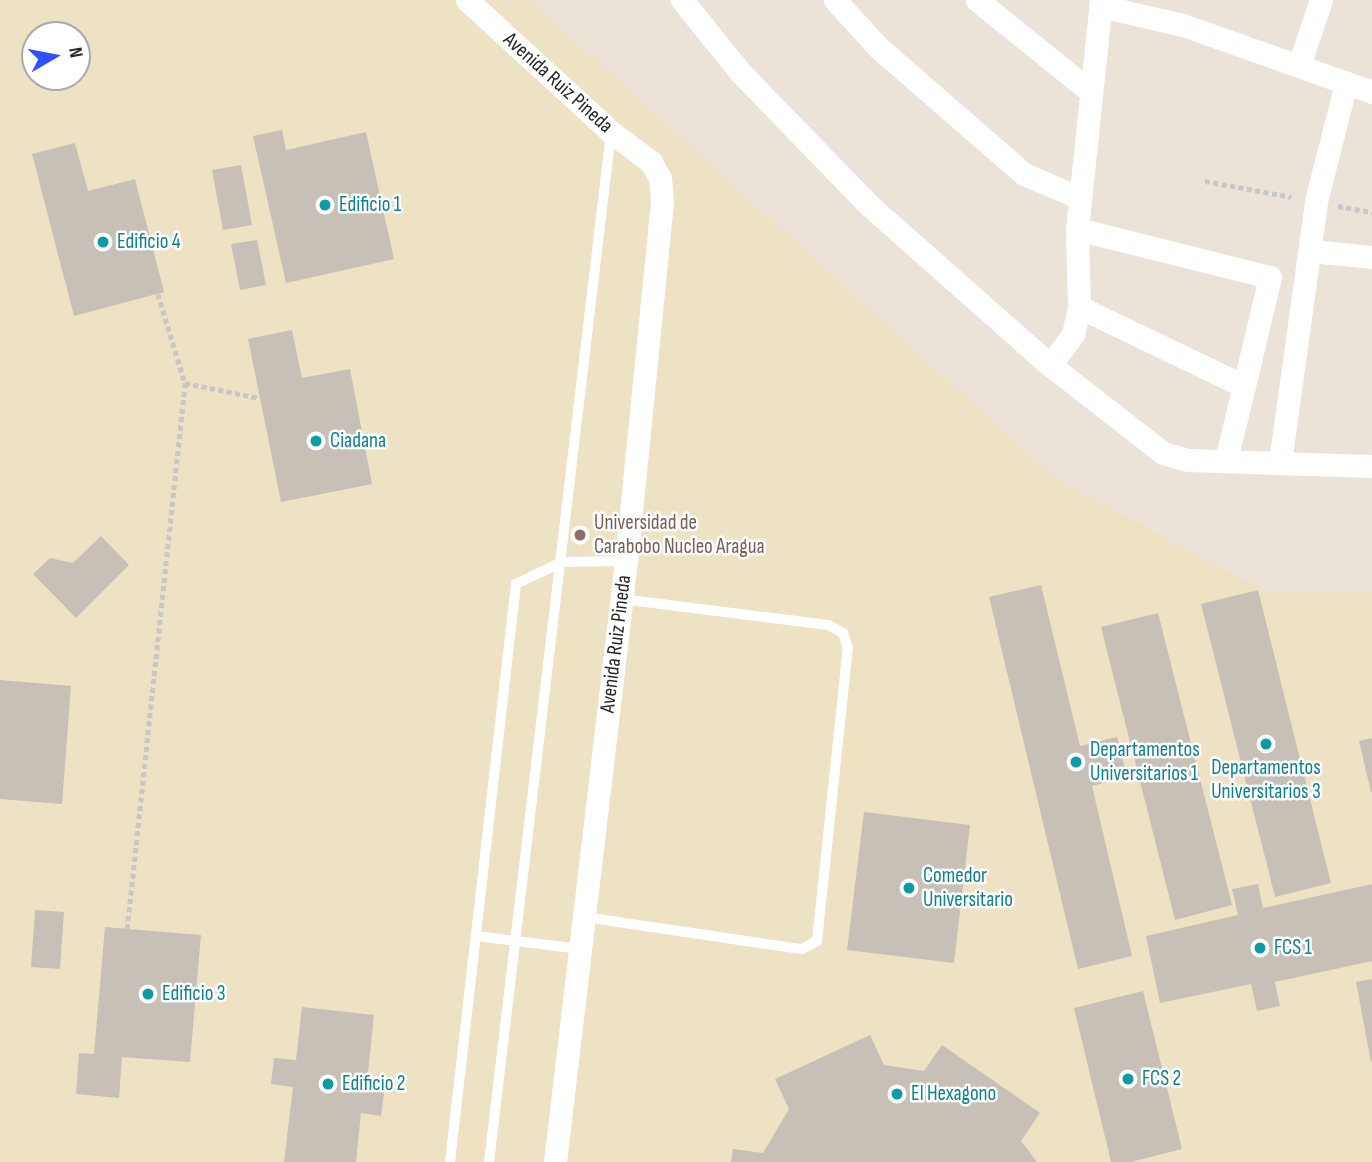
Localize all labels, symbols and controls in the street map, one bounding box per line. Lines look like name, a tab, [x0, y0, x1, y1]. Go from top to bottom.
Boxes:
north arrow	[21, 21, 91, 91]
street label: Avenida Ruiz Pineda	[498, 27, 618, 139]
text: N	[63, 46, 87, 60]
place label: Edificio 1	[339, 192, 401, 218]
marker: Edificio 1	[317, 197, 333, 213]
place label: Edificio 4	[117, 229, 181, 255]
marker: Edificio 4	[95, 234, 111, 250]
place label: Ciadana	[330, 428, 386, 454]
marker: Ciadana	[308, 433, 324, 449]
place label: Universidad de Carabobo Nucleo Aragua	[594, 510, 765, 560]
marker: Universidad de Carabobo Nucleo Aragua	[572, 527, 588, 543]
street label: Avenida Ruiz Pineda	[595, 574, 637, 714]
marker: Departamentos Universitarios 3	[1258, 736, 1274, 752]
place label: Departamentos Universitarios 1	[1090, 737, 1200, 787]
marker: Departamentos Universitarios 1	[1068, 754, 1084, 770]
place label: Departamentos Universitarios 3	[1211, 755, 1321, 805]
place label: Comedor Universitario	[923, 863, 1013, 913]
marker: Comedor Universitario	[901, 880, 917, 896]
place label: FCS 1	[1274, 935, 1312, 961]
marker: FCS 1	[1252, 940, 1268, 956]
place label: Edificio 3	[162, 981, 226, 1007]
marker: Edificio 3	[140, 986, 156, 1002]
place label: FCS 2	[1142, 1066, 1181, 1092]
place label: Edificio 2	[342, 1071, 405, 1097]
marker: FCS 2	[1120, 1071, 1136, 1087]
marker: Edificio 2	[320, 1076, 336, 1092]
place label: El Hexagono	[911, 1081, 996, 1107]
marker: El Hexagono	[889, 1086, 905, 1102]

